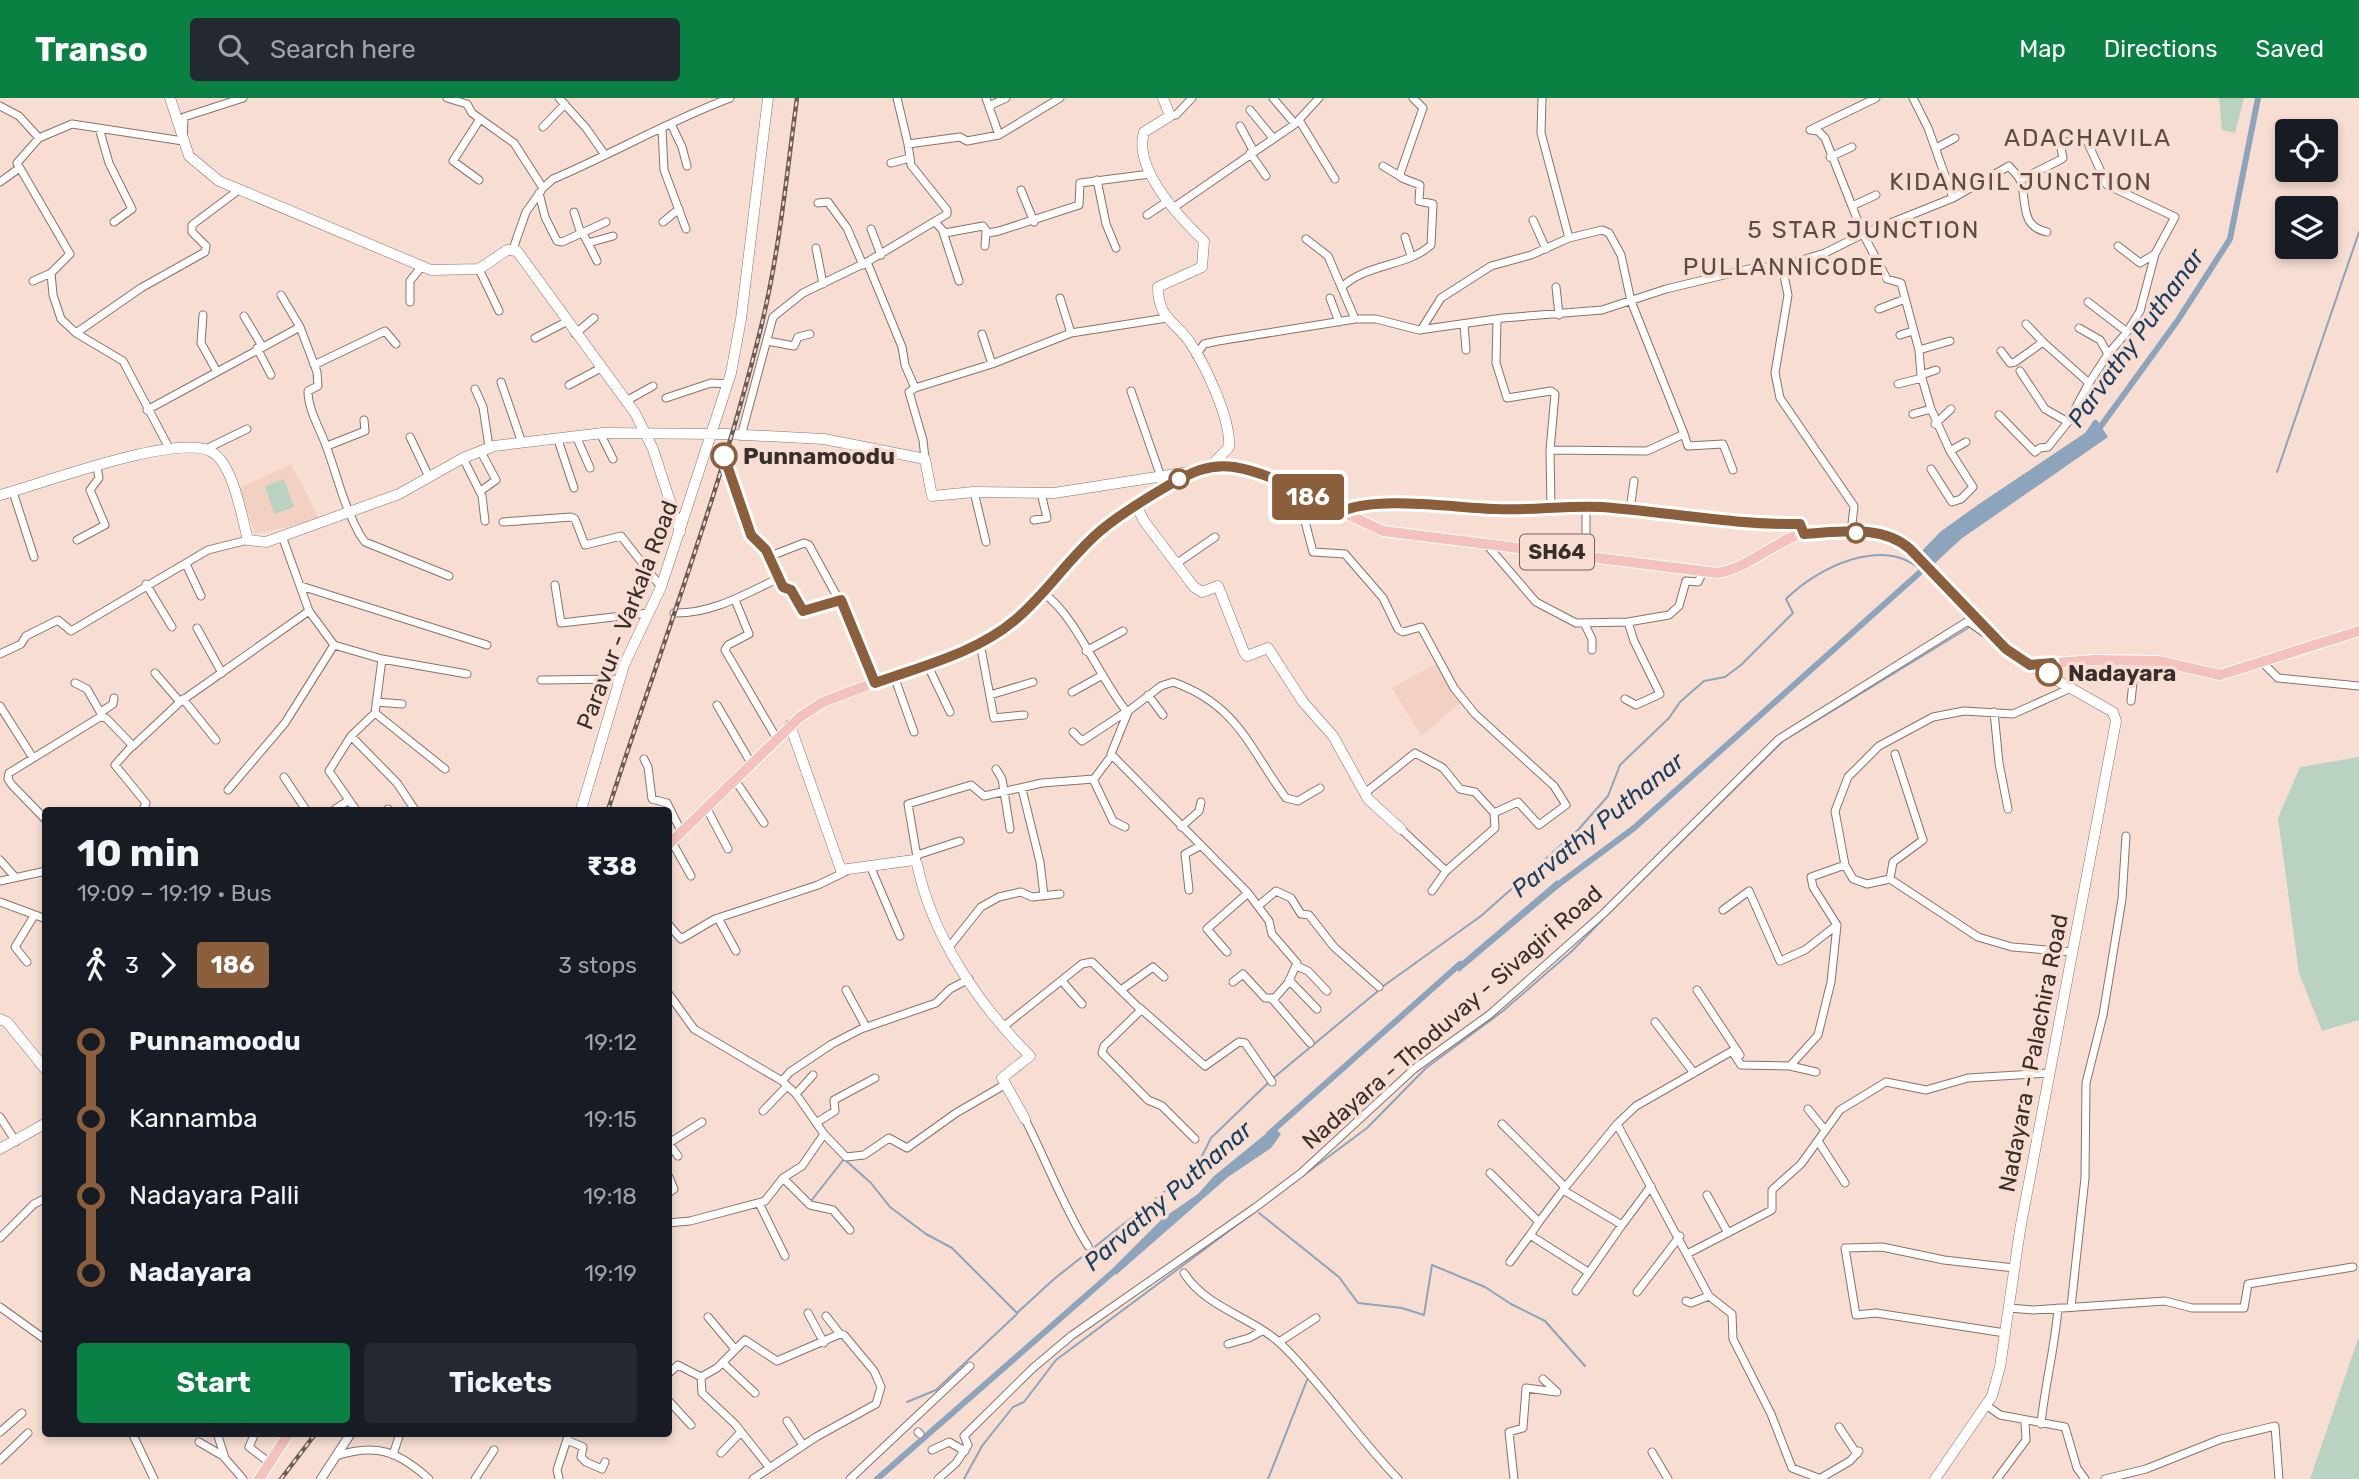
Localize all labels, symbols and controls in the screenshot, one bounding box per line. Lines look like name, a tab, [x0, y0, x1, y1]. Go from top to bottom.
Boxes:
search box	[190, 18, 680, 81]
text: Transo	[35, 30, 148, 69]
icon: search	[214, 30, 252, 68]
text: Search here	[270, 34, 416, 65]
text: Map	[2019, 35, 2066, 63]
text: Directions	[2104, 35, 2217, 63]
text: Saved	[2255, 35, 2324, 63]
map controls	[2275, 119, 2338, 259]
button: locate	[2275, 119, 2338, 182]
district label: ADACHAVILA	[2004, 124, 2172, 152]
district label: KIDANGIL JUNCTION	[1889, 168, 2153, 196]
button: layers	[2275, 196, 2338, 259]
district label: 5 STAR JUNCTION	[1748, 216, 1980, 244]
water label: Parvathy Puthanar	[2062, 243, 2211, 433]
district label: PULLANNICODE	[1683, 253, 1885, 281]
place label: Punnamoodu	[743, 442, 895, 470]
marker: Punnamoodu	[711, 443, 737, 469]
unlabelled marker	[1169, 469, 1189, 489]
line badge: 186	[1268, 474, 1348, 520]
text: 186	[1286, 483, 1330, 511]
street label: Paravur - Varkala Road	[570, 497, 684, 733]
unlabelled marker	[1846, 523, 1866, 543]
road number: SH64	[1520, 534, 1594, 570]
place label: Nadayara	[2068, 659, 2176, 687]
marker: Nadayara	[2036, 660, 2062, 686]
water label: Parvathy Puthanar	[1506, 746, 1690, 903]
text: 10 min	[77, 830, 200, 876]
text: ₹38	[587, 851, 637, 882]
text: 19:09 – 19:19 · Bus	[77, 879, 272, 907]
street label: Nadayara - Thoduvay - Sivagiri Road	[1296, 879, 1608, 1155]
street label: Nadayara - Palachira Road	[1992, 912, 2074, 1194]
icon: walk	[77, 946, 115, 984]
icon: forward	[149, 946, 187, 984]
text: 3	[125, 951, 139, 979]
text: 186	[211, 951, 255, 979]
text: 3 stops	[558, 951, 637, 979]
text: Punnamoodu	[129, 1026, 301, 1057]
text: 19:12	[584, 1028, 637, 1056]
text: Kannamba	[129, 1103, 258, 1134]
text: 19:15	[584, 1105, 637, 1133]
water label: Parvathy Puthanar	[1078, 1115, 1258, 1277]
text: Nadayara Palli	[129, 1180, 299, 1211]
text: 19:18	[583, 1182, 637, 1210]
text: Nadayara	[129, 1257, 252, 1288]
text: 19:19	[584, 1259, 637, 1287]
button: Start	[77, 1343, 350, 1423]
button: Tickets	[364, 1343, 637, 1423]

